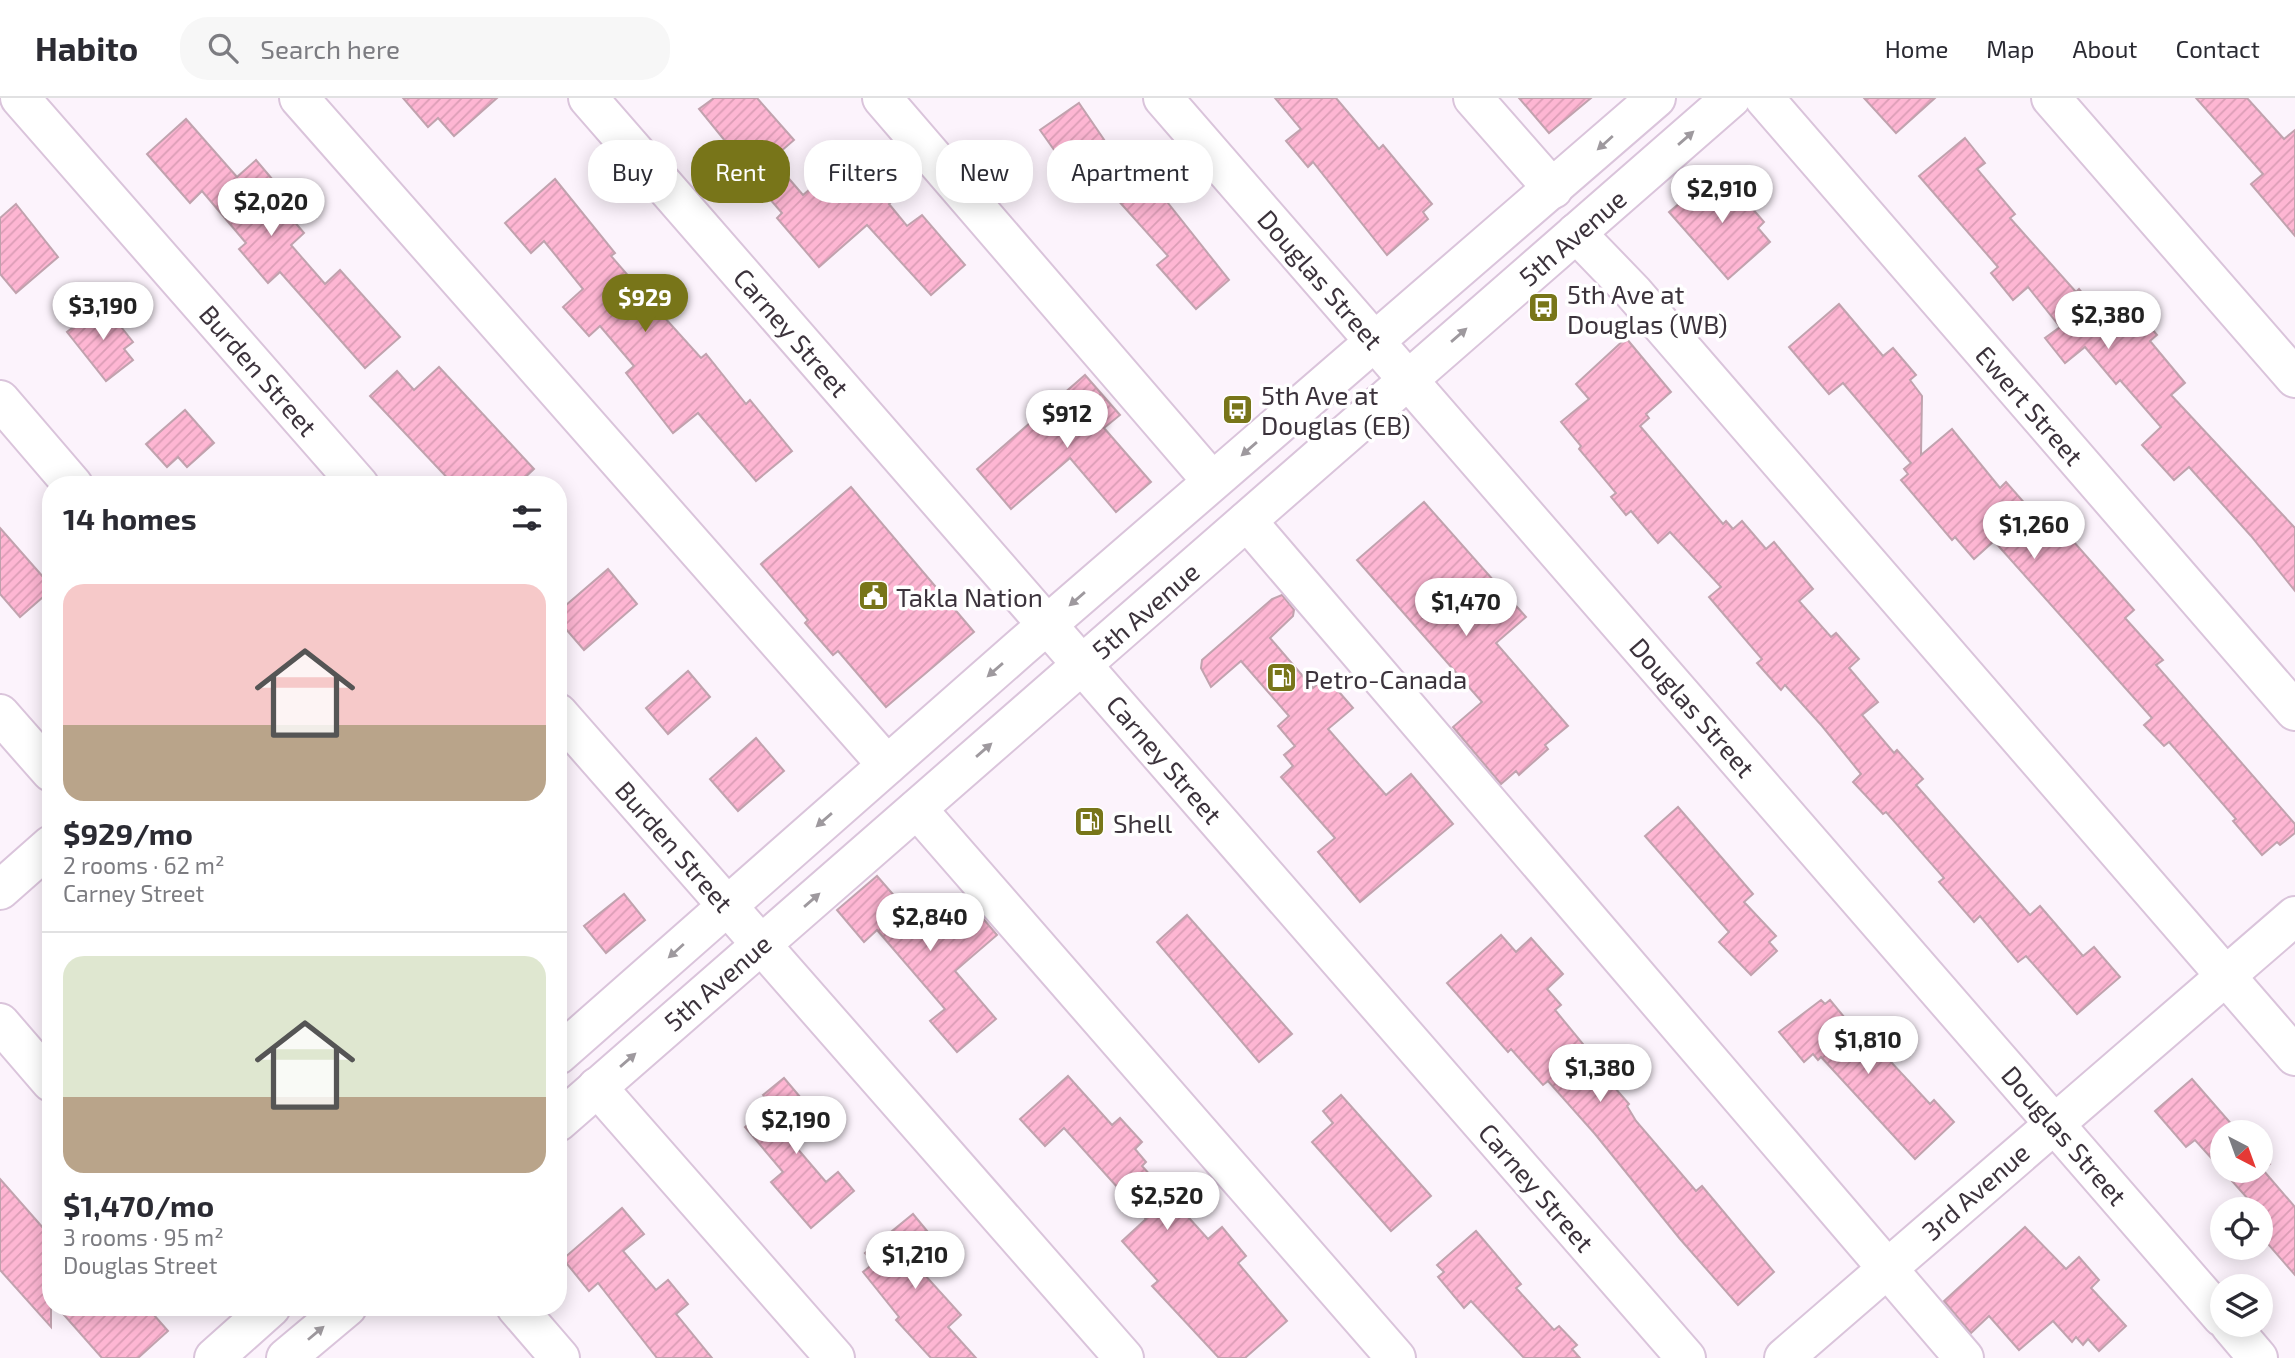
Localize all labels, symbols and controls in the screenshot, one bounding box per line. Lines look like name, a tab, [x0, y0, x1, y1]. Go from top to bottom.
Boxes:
search box	[180, 17, 670, 80]
text: Habito	[35, 28, 138, 68]
icon: search	[204, 29, 242, 67]
text: Search here	[260, 33, 400, 64]
text: Home	[1885, 34, 1948, 63]
text: Map	[1986, 34, 2034, 63]
text: About	[2072, 34, 2138, 63]
text: Contact	[2176, 34, 2260, 63]
one-way arrow	[1677, 130, 1695, 146]
one-way arrow	[1596, 135, 1614, 151]
chip: Buy	[588, 140, 677, 203]
chip: Rent	[691, 140, 790, 203]
chip: Filters	[804, 140, 922, 203]
chip: New	[936, 140, 1033, 203]
chip: Apartment	[1047, 140, 1213, 203]
pin: $2,910	[1665, 166, 1779, 225]
text: $2,910	[1687, 174, 1757, 202]
pin: $2,020	[214, 178, 328, 238]
street label: 5th Avenue	[1512, 182, 1632, 292]
text: $2,020	[234, 187, 308, 215]
street label: Douglas Street	[1252, 203, 1390, 355]
street label: Carney Street	[728, 262, 856, 403]
pin: $929	[604, 274, 686, 334]
place label: 5th Ave at Douglas (WB)	[1567, 278, 1728, 339]
pin: $3,190	[46, 282, 160, 342]
text: $929	[618, 283, 672, 311]
text: $3,190	[69, 291, 137, 319]
bus stop icon: 5th Ave at Douglas (WB)	[1527, 291, 1561, 325]
pin: $2,380	[2051, 292, 2165, 351]
street label: Burden Street	[194, 298, 324, 442]
text: $2,380	[2071, 300, 2145, 328]
one-way arrow	[1450, 327, 1468, 343]
street label: Ewert Street	[1970, 339, 2090, 471]
place label: 5th Ave at Douglas (EB)	[1261, 379, 1411, 440]
pin: $912	[1026, 390, 1108, 450]
bus stop icon: 5th Ave at Douglas (EB)	[1221, 392, 1255, 426]
text: $912	[1042, 399, 1092, 427]
one-way arrow	[1240, 441, 1258, 457]
icon: filters	[508, 499, 546, 537]
text: 14 homes	[63, 500, 197, 536]
pin: $1,260	[1977, 502, 2091, 561]
text: $1,260	[1999, 510, 2069, 538]
street label: 5th Avenue	[1085, 555, 1205, 665]
pin: $1,470	[1409, 578, 1523, 638]
public building icon: Takla Nation	[856, 579, 890, 613]
place label: Takla Nation	[896, 581, 1043, 612]
text: $1,470	[1431, 587, 1501, 615]
one-way arrow	[1068, 591, 1086, 607]
icon: home	[242, 630, 368, 756]
street label: Douglas Street	[1624, 631, 1762, 783]
fuel station icon: Petro-Canada	[1264, 661, 1298, 695]
one-way arrow	[986, 662, 1004, 678]
place label: Petro-Canada	[1304, 663, 1467, 694]
street label: Carney Street	[1101, 689, 1229, 830]
one-way arrow	[975, 743, 992, 758]
street label: Burden Street	[610, 774, 740, 918]
fuel station icon: Shell	[1073, 805, 1107, 839]
place label: Shell	[1113, 807, 1172, 838]
one-way arrow	[815, 812, 833, 828]
text: $929/mo	[63, 815, 193, 851]
text: 2 rooms · 62 m²	[63, 851, 225, 879]
text: Carney Street	[63, 879, 204, 907]
one-way arrow	[803, 892, 821, 908]
pin: $2,840	[873, 894, 987, 953]
text: $2,840	[892, 902, 968, 930]
street label: 5th Avenue	[657, 927, 777, 1037]
one-way arrow	[668, 942, 685, 958]
icon: home	[242, 1002, 368, 1128]
pin: $1,810	[1811, 1016, 1925, 1076]
text: $1,810	[1834, 1025, 1902, 1053]
pin: $1,380	[1543, 1044, 1657, 1104]
one-way arrow	[619, 1053, 636, 1069]
text: $1,380	[1565, 1053, 1635, 1081]
street label: Douglas Street	[1996, 1059, 2134, 1211]
pin: $2,190	[739, 1096, 853, 1156]
text: $2,190	[761, 1105, 831, 1133]
street label: Carney Street	[1473, 1117, 1601, 1258]
north arrow	[2210, 1120, 2273, 1183]
map controls	[2210, 1120, 2273, 1337]
street label: 3rd Avenue	[1915, 1136, 2035, 1246]
pin: $2,520	[1110, 1172, 1224, 1232]
text: $2,520	[1131, 1181, 1203, 1209]
text: $1,470/mo	[63, 1187, 214, 1223]
button: locate	[2210, 1197, 2273, 1260]
text: 3 rooms · 95 m²	[63, 1223, 224, 1251]
pin: $1,210	[858, 1232, 972, 1291]
text: $1,210	[882, 1240, 948, 1268]
text: Douglas Street	[63, 1251, 217, 1279]
button: layers	[2210, 1274, 2273, 1337]
one-way arrow	[308, 1326, 325, 1341]

